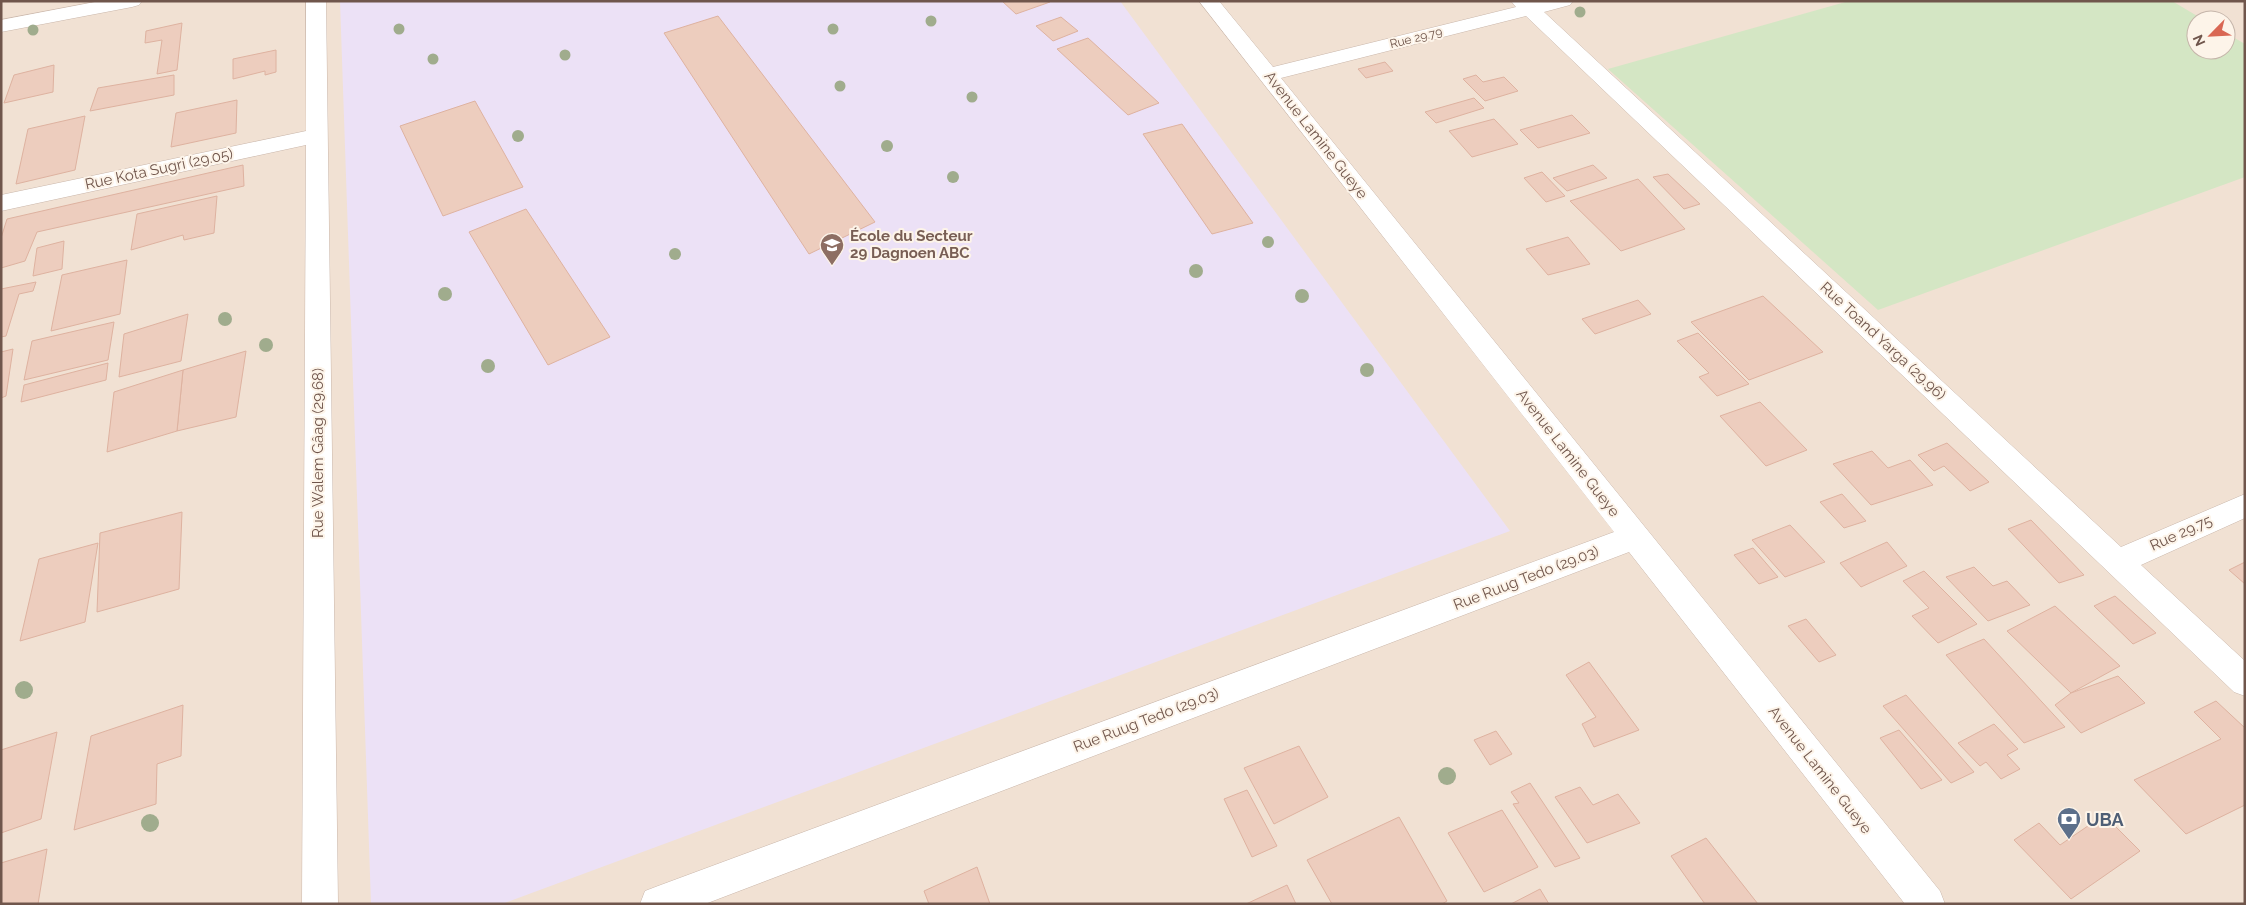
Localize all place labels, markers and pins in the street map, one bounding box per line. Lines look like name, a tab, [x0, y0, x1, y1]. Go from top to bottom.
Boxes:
place label: École du Secteur 29 Dagnoen ABC	[850, 227, 973, 262]
school or university icon: École du Secteur 29 Dagnoen ABC	[819, 232, 845, 266]
bank icon: UBA	[2056, 806, 2082, 840]
place label: UBA	[2086, 809, 2124, 830]

